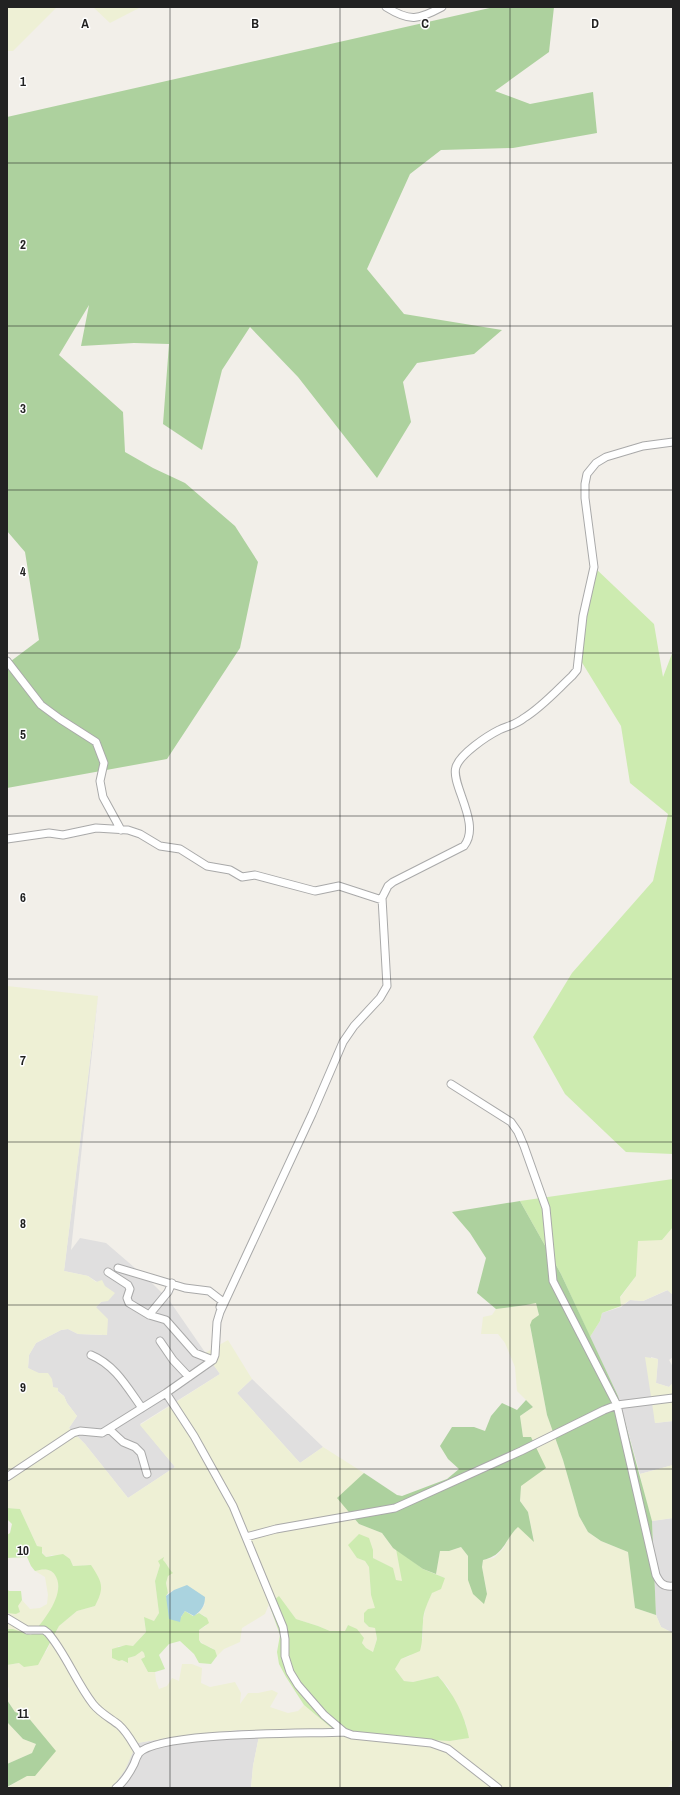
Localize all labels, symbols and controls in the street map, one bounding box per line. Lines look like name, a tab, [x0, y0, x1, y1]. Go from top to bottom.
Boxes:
text: A	[81, 15, 89, 32]
text: B	[251, 15, 259, 32]
text: C	[421, 15, 429, 32]
text: D	[591, 15, 599, 32]
text: 1	[20, 73, 26, 90]
text: 2	[20, 236, 26, 253]
text: 3	[20, 400, 26, 417]
text: 4	[20, 563, 26, 580]
text: 5	[20, 726, 26, 743]
text: 6	[20, 889, 26, 906]
text: 7	[20, 1052, 26, 1069]
text: 8	[20, 1215, 26, 1232]
text: 9	[20, 1379, 26, 1396]
text: 10	[17, 1542, 29, 1559]
text: 11	[17, 1705, 29, 1722]

